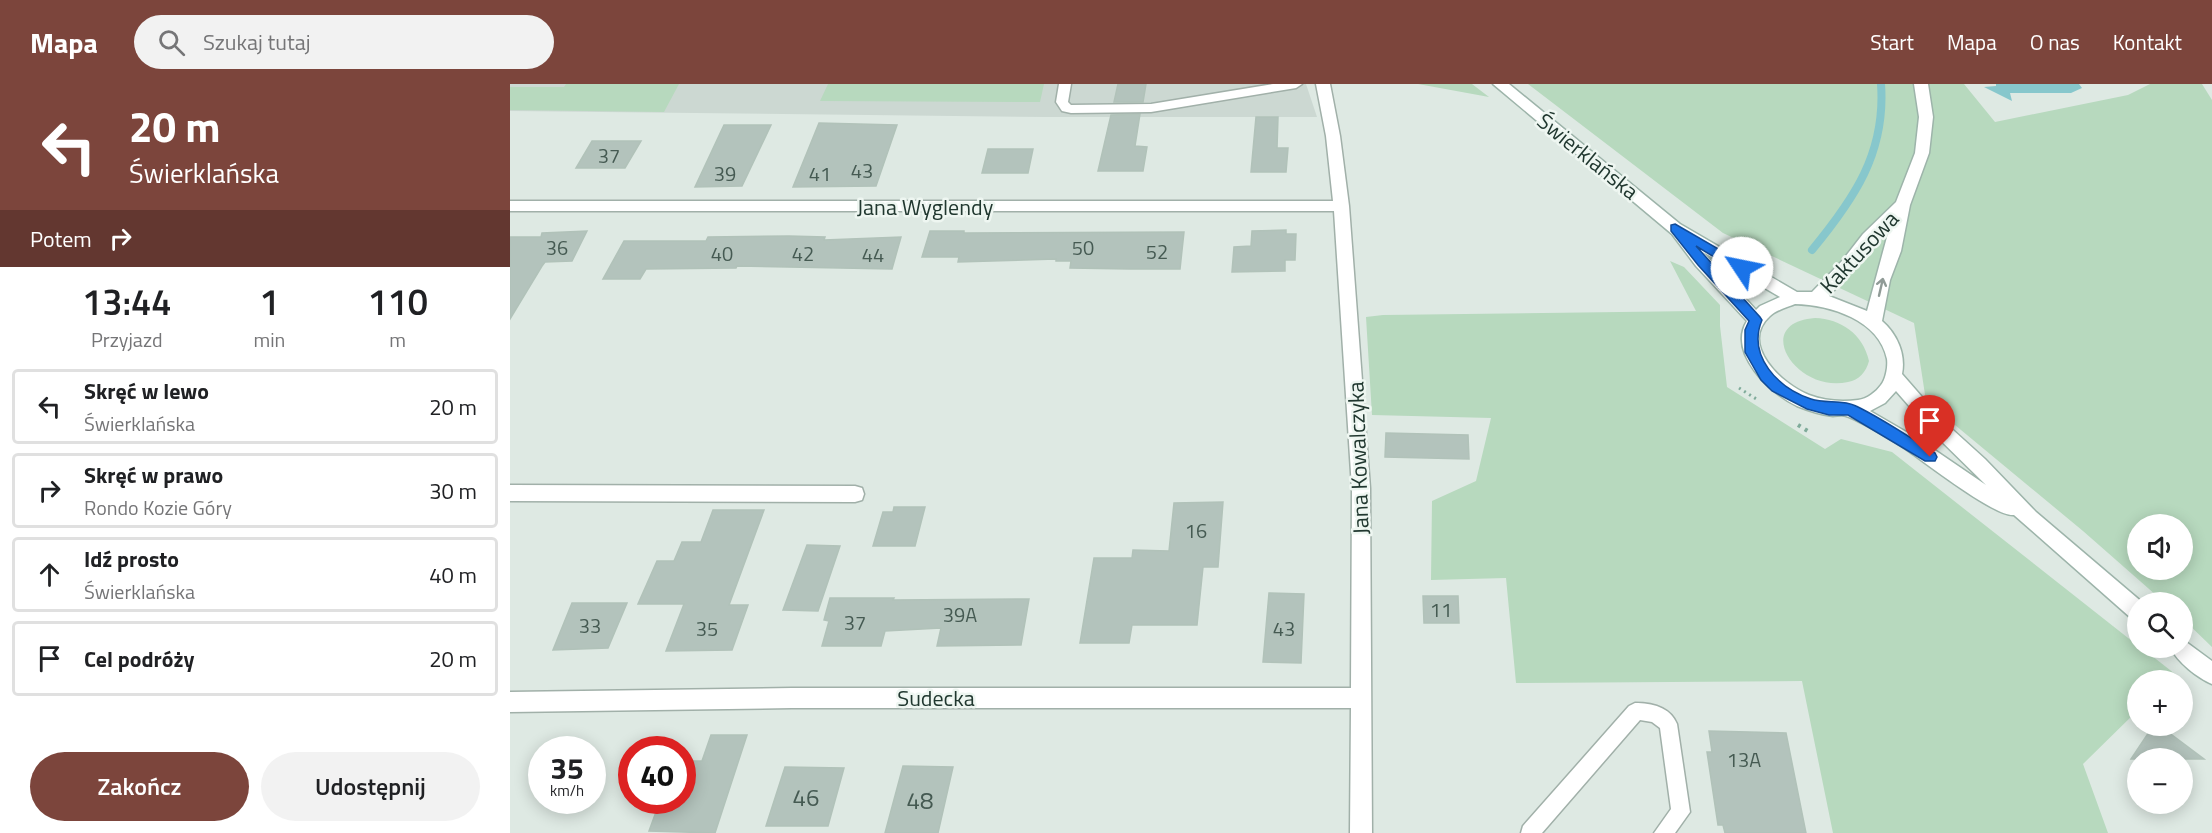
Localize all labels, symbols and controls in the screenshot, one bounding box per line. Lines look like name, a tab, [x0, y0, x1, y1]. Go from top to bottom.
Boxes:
search box	[134, 15, 554, 69]
text: Mapa	[30, 21, 98, 64]
text: Szukaj tutaj	[203, 25, 311, 59]
icon: search	[155, 26, 188, 59]
text: Start	[1870, 26, 1914, 58]
text: Mapa	[1947, 26, 1997, 58]
text: O nas	[2030, 26, 2080, 58]
text: Kontakt	[2113, 26, 2182, 58]
text: 20 m	[129, 94, 221, 158]
street label: Świerklańska	[1530, 104, 1646, 208]
icon: left	[30, 108, 108, 186]
house number: 37	[598, 140, 620, 171]
text: Świerklańska	[129, 152, 279, 193]
house number: 43	[851, 155, 873, 186]
house number: 39	[714, 158, 736, 189]
house number: 41	[809, 158, 831, 189]
street label: Jana Wyglendy	[857, 190, 994, 224]
street label: Kaktusowa	[1811, 203, 1907, 301]
text: Potem	[30, 222, 92, 256]
icon: right	[104, 222, 137, 255]
house number: 36	[546, 232, 568, 263]
house number: 50	[1072, 232, 1094, 263]
house number: 52	[1146, 236, 1168, 267]
position arrow	[1710, 236, 1774, 300]
house number: 40	[711, 238, 733, 269]
house number: 42	[792, 238, 814, 269]
house number: 44	[862, 239, 884, 270]
text: 13:44	[82, 274, 171, 329]
text: 1	[259, 274, 279, 329]
text: 110	[367, 274, 428, 329]
one-way arrow	[1876, 278, 1888, 297]
text: Przyjazd	[91, 324, 162, 355]
text: min	[253, 324, 285, 355]
text: m	[389, 324, 406, 355]
text: Skręć w lewo	[84, 374, 209, 408]
street label: Jana Kowalczyka	[1338, 381, 1378, 535]
icon: left	[33, 390, 66, 423]
text: 20 m	[429, 390, 477, 424]
pin	[1904, 395, 1955, 457]
icon: arrive	[1913, 404, 1946, 437]
text: Świerklańska	[84, 408, 195, 439]
text: Skręć w prawo	[84, 458, 223, 492]
icon: right	[33, 474, 66, 507]
text: 30 m	[429, 474, 477, 508]
text: Rondo Kozie Góry	[84, 492, 232, 523]
map controls	[2127, 514, 2193, 814]
button: sound	[2127, 514, 2193, 580]
house number: 16	[1185, 515, 1207, 546]
text: Idź prosto	[84, 542, 179, 576]
icon: ahead	[33, 558, 66, 591]
text: 40 m	[429, 558, 477, 592]
text: Świerklańska	[84, 576, 195, 607]
button: search	[2127, 592, 2193, 658]
house number: 11	[1430, 594, 1452, 625]
house number: 39A	[943, 599, 977, 630]
house number: 37	[844, 607, 866, 638]
house number: 33	[579, 610, 601, 641]
house number: 35	[696, 613, 718, 644]
house number: 43	[1273, 613, 1295, 644]
icon: arrive	[33, 642, 66, 675]
text: Cel podróży	[84, 642, 194, 676]
text: 20 m	[429, 642, 477, 676]
button: +	[2127, 670, 2193, 736]
street label: Sudecka	[897, 681, 975, 715]
speed limit sign: 40	[618, 736, 696, 814]
house number: 13A	[1727, 744, 1761, 775]
text: 35	[550, 745, 584, 791]
button: −	[2127, 748, 2193, 814]
button: Zakończ	[30, 752, 249, 821]
button: Udostępnij	[261, 752, 480, 821]
text: km/h	[550, 779, 584, 802]
house number: 46	[793, 779, 819, 815]
house number: 48	[907, 782, 933, 818]

